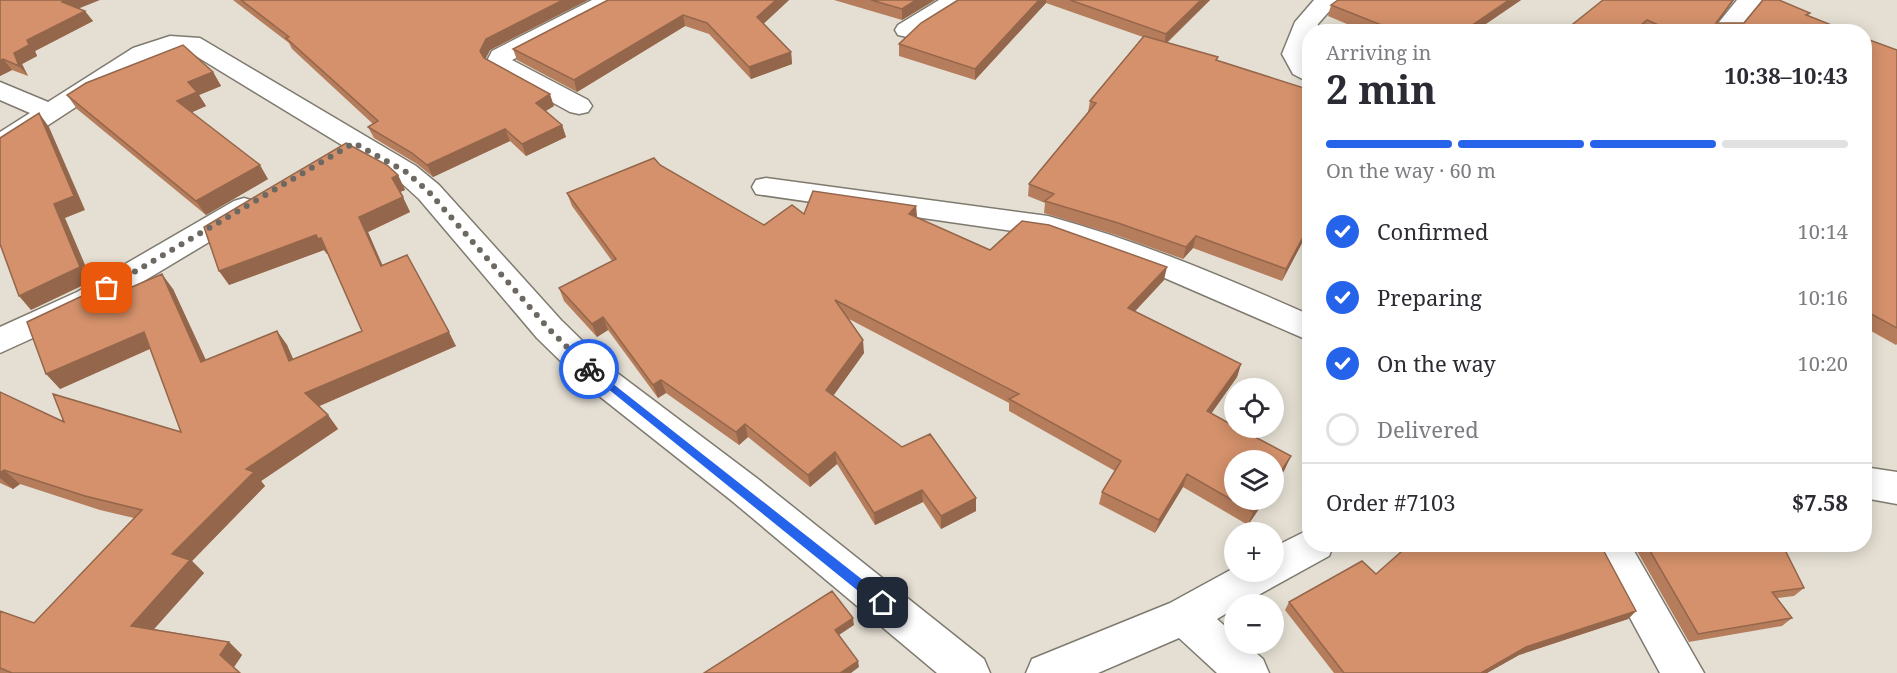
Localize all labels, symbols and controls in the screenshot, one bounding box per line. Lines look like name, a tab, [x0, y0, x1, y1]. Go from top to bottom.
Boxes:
text: Arriving in	[1326, 39, 1431, 66]
text: 10:38–10:43	[1724, 60, 1848, 90]
text: 2 min	[1326, 62, 1436, 115]
text: On the way · 60 m	[1326, 157, 1496, 184]
icon: check	[1326, 215, 1359, 248]
text: Confirmed	[1377, 216, 1488, 246]
text: 10:14	[1798, 218, 1848, 245]
pin	[81, 262, 132, 313]
icon: bag	[90, 271, 123, 304]
icon: check	[1326, 281, 1359, 314]
text: Preparing	[1377, 282, 1482, 312]
text: 10:16	[1798, 284, 1848, 311]
courier	[559, 339, 619, 399]
icon: check	[1326, 347, 1359, 380]
text: On the way	[1377, 348, 1496, 378]
text: 10:20	[1798, 350, 1848, 377]
icon: bike	[573, 353, 606, 386]
map controls	[1224, 378, 1284, 654]
button: locate	[1224, 378, 1284, 438]
text: Delivered	[1377, 414, 1479, 444]
button: layers	[1224, 450, 1284, 510]
text: Order #7103	[1326, 487, 1456, 517]
text: $7.58	[1792, 487, 1848, 517]
button: +	[1224, 522, 1284, 582]
pin	[857, 577, 908, 628]
icon: home	[866, 586, 899, 619]
button: −	[1224, 594, 1284, 654]

